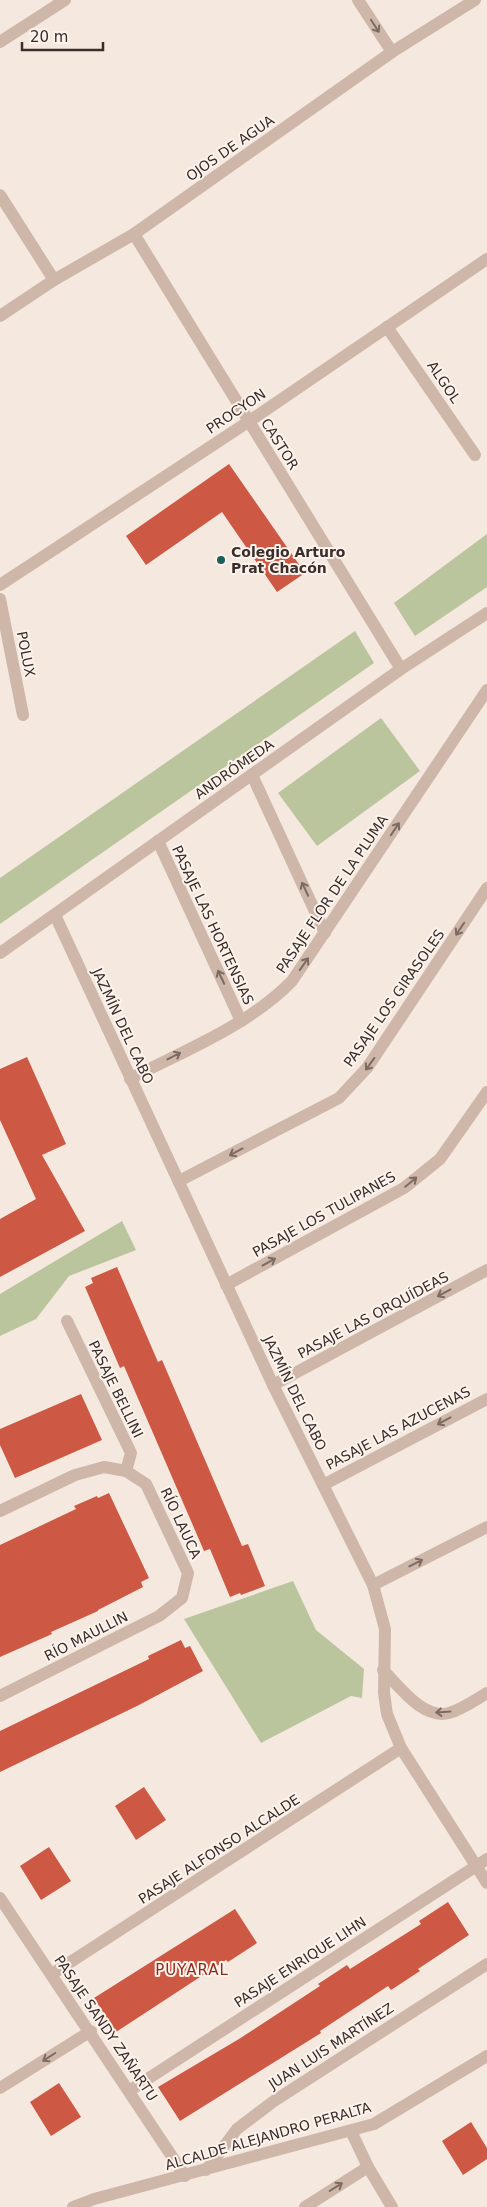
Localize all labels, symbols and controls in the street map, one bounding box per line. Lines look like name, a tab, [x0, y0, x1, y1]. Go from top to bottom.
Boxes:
one-way arrow	[370, 19, 380, 33]
scale bar	[22, 20, 104, 52]
text: 20 m	[30, 28, 68, 46]
street label: OJOS DE AGUA	[183, 111, 277, 184]
street label: ALGOL	[424, 358, 464, 406]
street label: PROCYON	[203, 385, 269, 437]
street label: CASTOR	[258, 415, 302, 473]
place label: Colegio Arturo Prat Chacón	[231, 544, 346, 576]
marker: Colegio Arturo Prat Chacón	[215, 554, 227, 566]
street label: POLUX	[14, 630, 38, 679]
street label: ANDRÓMEDA	[191, 735, 277, 802]
street label: PASAJE FLOR DE LA PLUMA	[273, 811, 391, 976]
one-way arrow	[390, 822, 400, 836]
street label: PASAJE LAS HORTENSIAS	[169, 843, 257, 1007]
one-way arrow	[300, 882, 309, 897]
one-way arrow	[455, 921, 465, 935]
street label: PASAJE LOS GIRASOLES	[340, 926, 448, 1070]
one-way arrow	[299, 957, 309, 971]
street label: JAZMÍN DEL CABO	[89, 965, 157, 1086]
one-way arrow	[215, 970, 225, 985]
one-way arrow	[166, 1051, 181, 1061]
one-way arrow	[364, 1057, 375, 1070]
one-way arrow	[228, 1147, 243, 1157]
street label: PASAJE LOS TULIPANES	[250, 1168, 398, 1260]
one-way arrow	[404, 1177, 417, 1188]
one-way arrow	[262, 1256, 276, 1266]
street label: PASAJE LAS ORQUÍDEAS	[295, 1268, 451, 1362]
one-way arrow	[437, 1289, 452, 1299]
street label: JAZMÍN DEL CABO	[260, 1332, 330, 1453]
street label: PASAJE BELLINI	[86, 1338, 146, 1440]
street label: PASAJE LAS AZUCENAS	[323, 1383, 473, 1473]
one-way arrow	[437, 1417, 452, 1426]
street label: RÍO LAUCA	[158, 1485, 205, 1561]
one-way arrow	[409, 1558, 424, 1568]
street label: RÍO MAULLIN	[42, 1608, 130, 1664]
one-way arrow	[436, 1708, 452, 1717]
street label: PASAJE ALFONSO ALCALDE	[136, 1791, 302, 1907]
street label: PASAJE ENRIQUE LIHN	[231, 1913, 369, 2011]
street label: PASAJE SANDY ZAÑARTU	[51, 1952, 161, 2104]
district label: PUYARAL	[155, 1961, 229, 1979]
street label: JUAN LUIS MARTÍNEZ	[265, 2000, 396, 2093]
one-way arrow	[43, 2052, 57, 2062]
street label: ALCALDE ALEJANDRO PERALTA	[163, 2099, 373, 2173]
one-way arrow	[329, 2182, 343, 2192]

